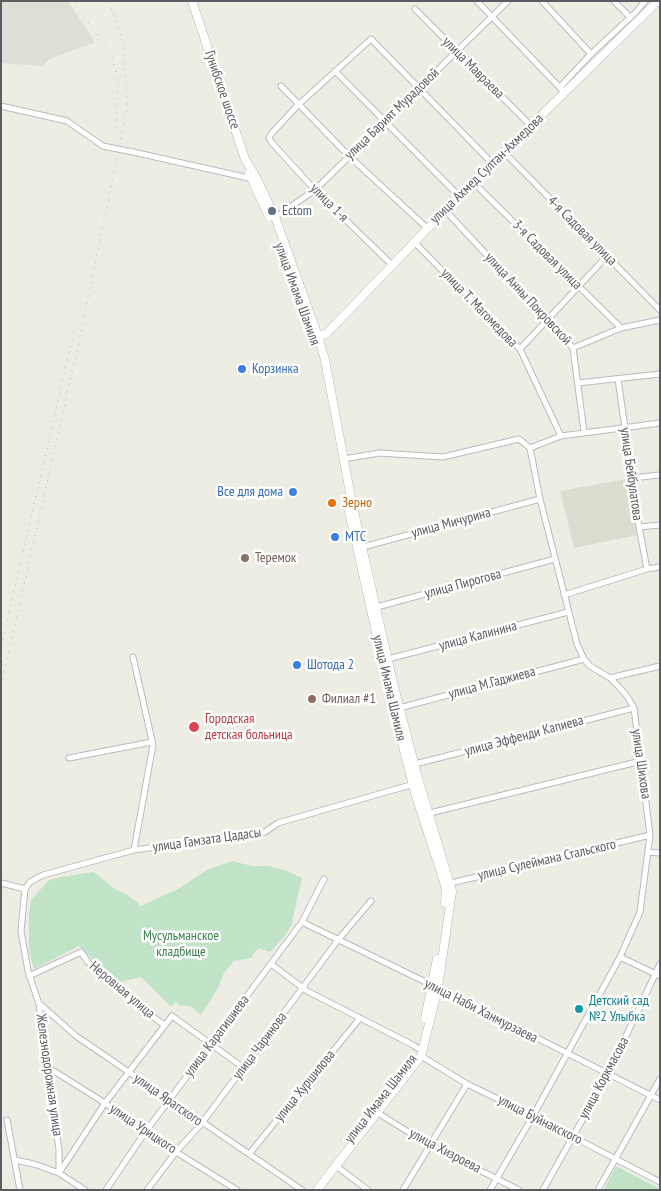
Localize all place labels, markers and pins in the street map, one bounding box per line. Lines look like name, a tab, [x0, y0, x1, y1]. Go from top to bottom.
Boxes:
place label: Ectom	[282, 203, 312, 219]
marker: Ectom	[266, 205, 278, 217]
place label: Корзинка	[252, 361, 299, 377]
marker: Корзинка	[236, 363, 248, 375]
place label: Все для дома	[217, 484, 283, 500]
marker: Все для дома	[287, 486, 299, 498]
place label: Зерно	[342, 495, 372, 511]
marker: Зерно	[326, 497, 338, 509]
place label: МТС	[345, 529, 366, 545]
marker: МТС	[329, 531, 341, 543]
place label: Теремок	[255, 550, 296, 566]
marker: Теремок	[239, 552, 251, 564]
place label: Шотода 2	[307, 657, 354, 673]
marker: Шотода 2	[291, 659, 303, 671]
place label: Филиал #1	[322, 691, 376, 707]
marker: Филиал #1	[306, 693, 318, 705]
place label: Городская детская больница	[205, 711, 293, 744]
marker: Городская детская больница	[187, 720, 201, 734]
place label: Детский сад №2 Улыбка	[589, 993, 649, 1026]
marker: Детский сад №2 Улыбка	[573, 1003, 585, 1015]

